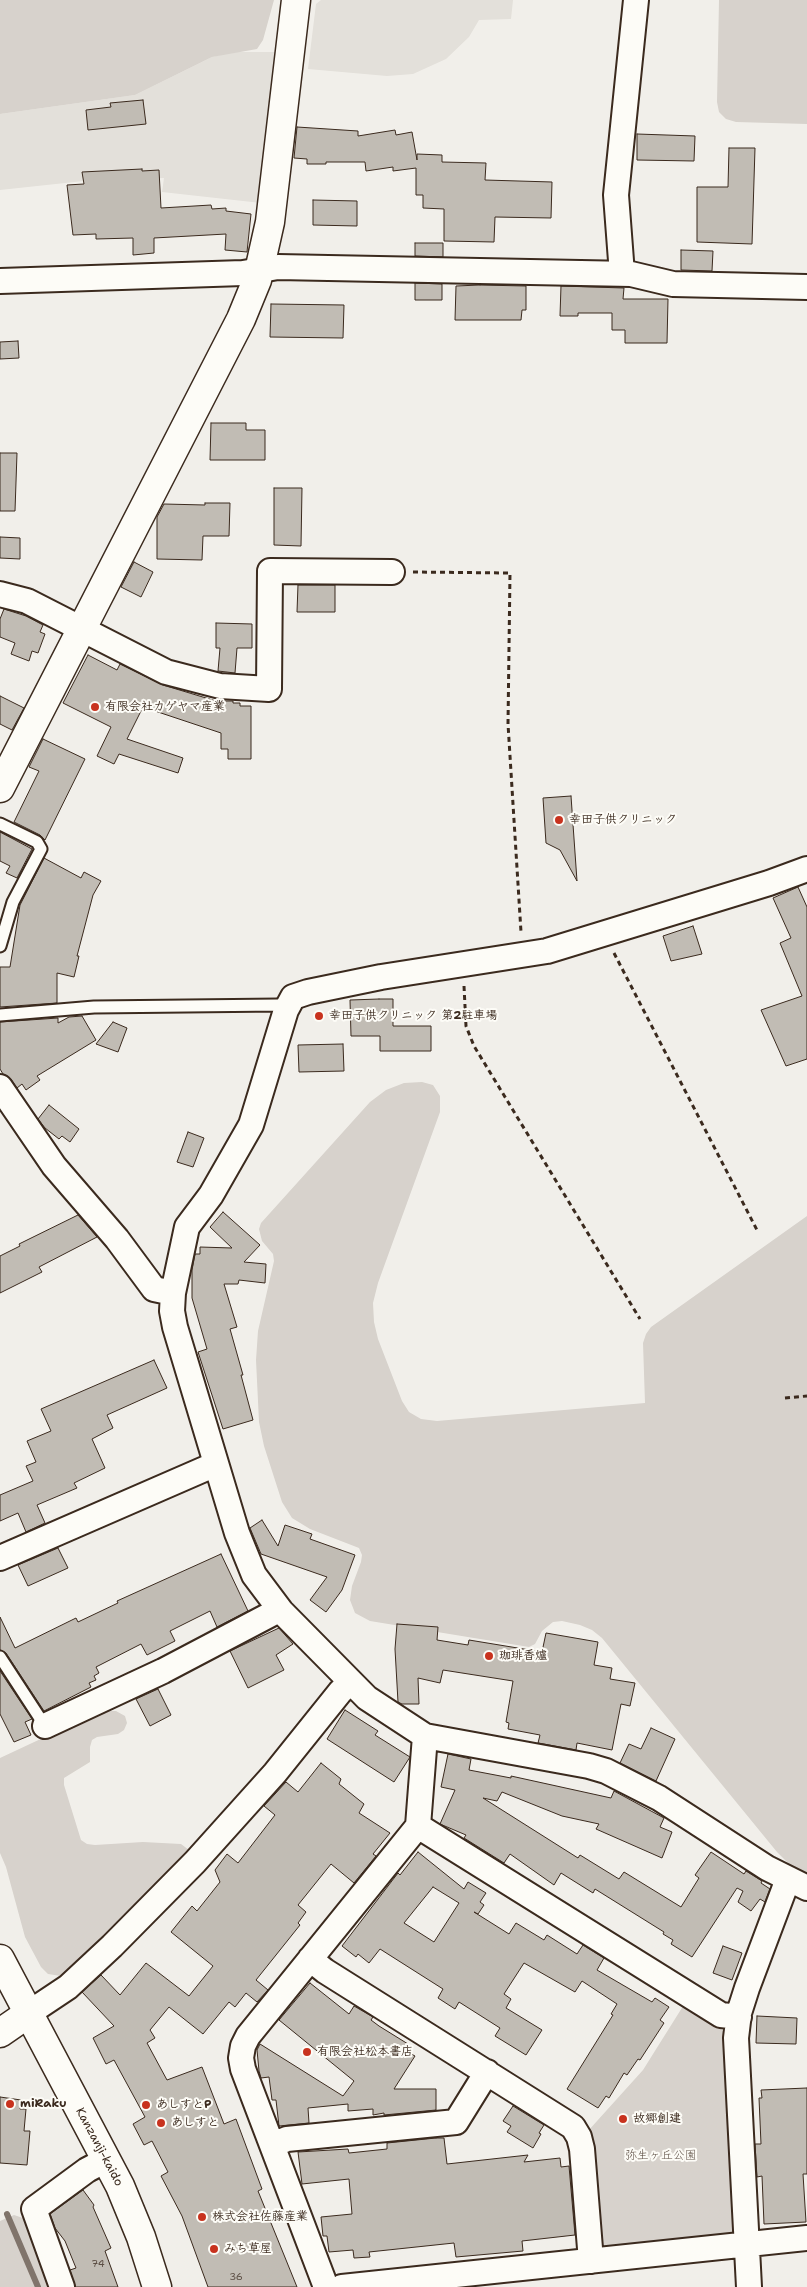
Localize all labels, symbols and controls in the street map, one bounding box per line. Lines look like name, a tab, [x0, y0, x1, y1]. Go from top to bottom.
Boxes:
place label: 有限会社カゲヤマ産業	[105, 700, 225, 714]
marker: 有限会社カゲヤマ産業	[89, 701, 101, 713]
place label: 幸田子供クリニック	[569, 813, 677, 827]
marker: 幸田子供クリニック	[553, 814, 565, 826]
place label: 幸田子供クリニック 第2駐車場	[329, 1009, 498, 1023]
marker: 幸田子供クリニック 第2駐車場	[313, 1010, 325, 1022]
place label: 珈琲香爐	[499, 1649, 547, 1663]
marker: 珈琲香爐	[483, 1650, 495, 1662]
place label: 有限会社松本書店	[317, 2045, 413, 2059]
marker: 有限会社松本書店	[301, 2046, 313, 2058]
place label: miRaku	[20, 2097, 67, 2111]
marker: miRaku	[4, 2098, 16, 2110]
place label: あしすとP	[156, 2098, 212, 2112]
marker: あしすとP	[140, 2099, 152, 2111]
street label: Kanzanji-kaido	[72, 2105, 126, 2189]
place label: 故郷創建	[633, 2112, 681, 2126]
marker: 故郷創建	[617, 2113, 629, 2125]
place label: あしすと	[171, 2116, 219, 2130]
marker: あしすと	[155, 2117, 167, 2129]
park label: 弥生ヶ丘公園	[625, 2149, 697, 2163]
place label: 株式会社佐藤産業	[212, 2210, 308, 2224]
marker: 株式会社佐藤産業	[196, 2211, 208, 2223]
place label: みち草屋	[224, 2242, 272, 2256]
marker: みち草屋	[208, 2243, 220, 2255]
house number: 74	[91, 2258, 105, 2270]
house number: 36	[229, 2271, 243, 2283]

